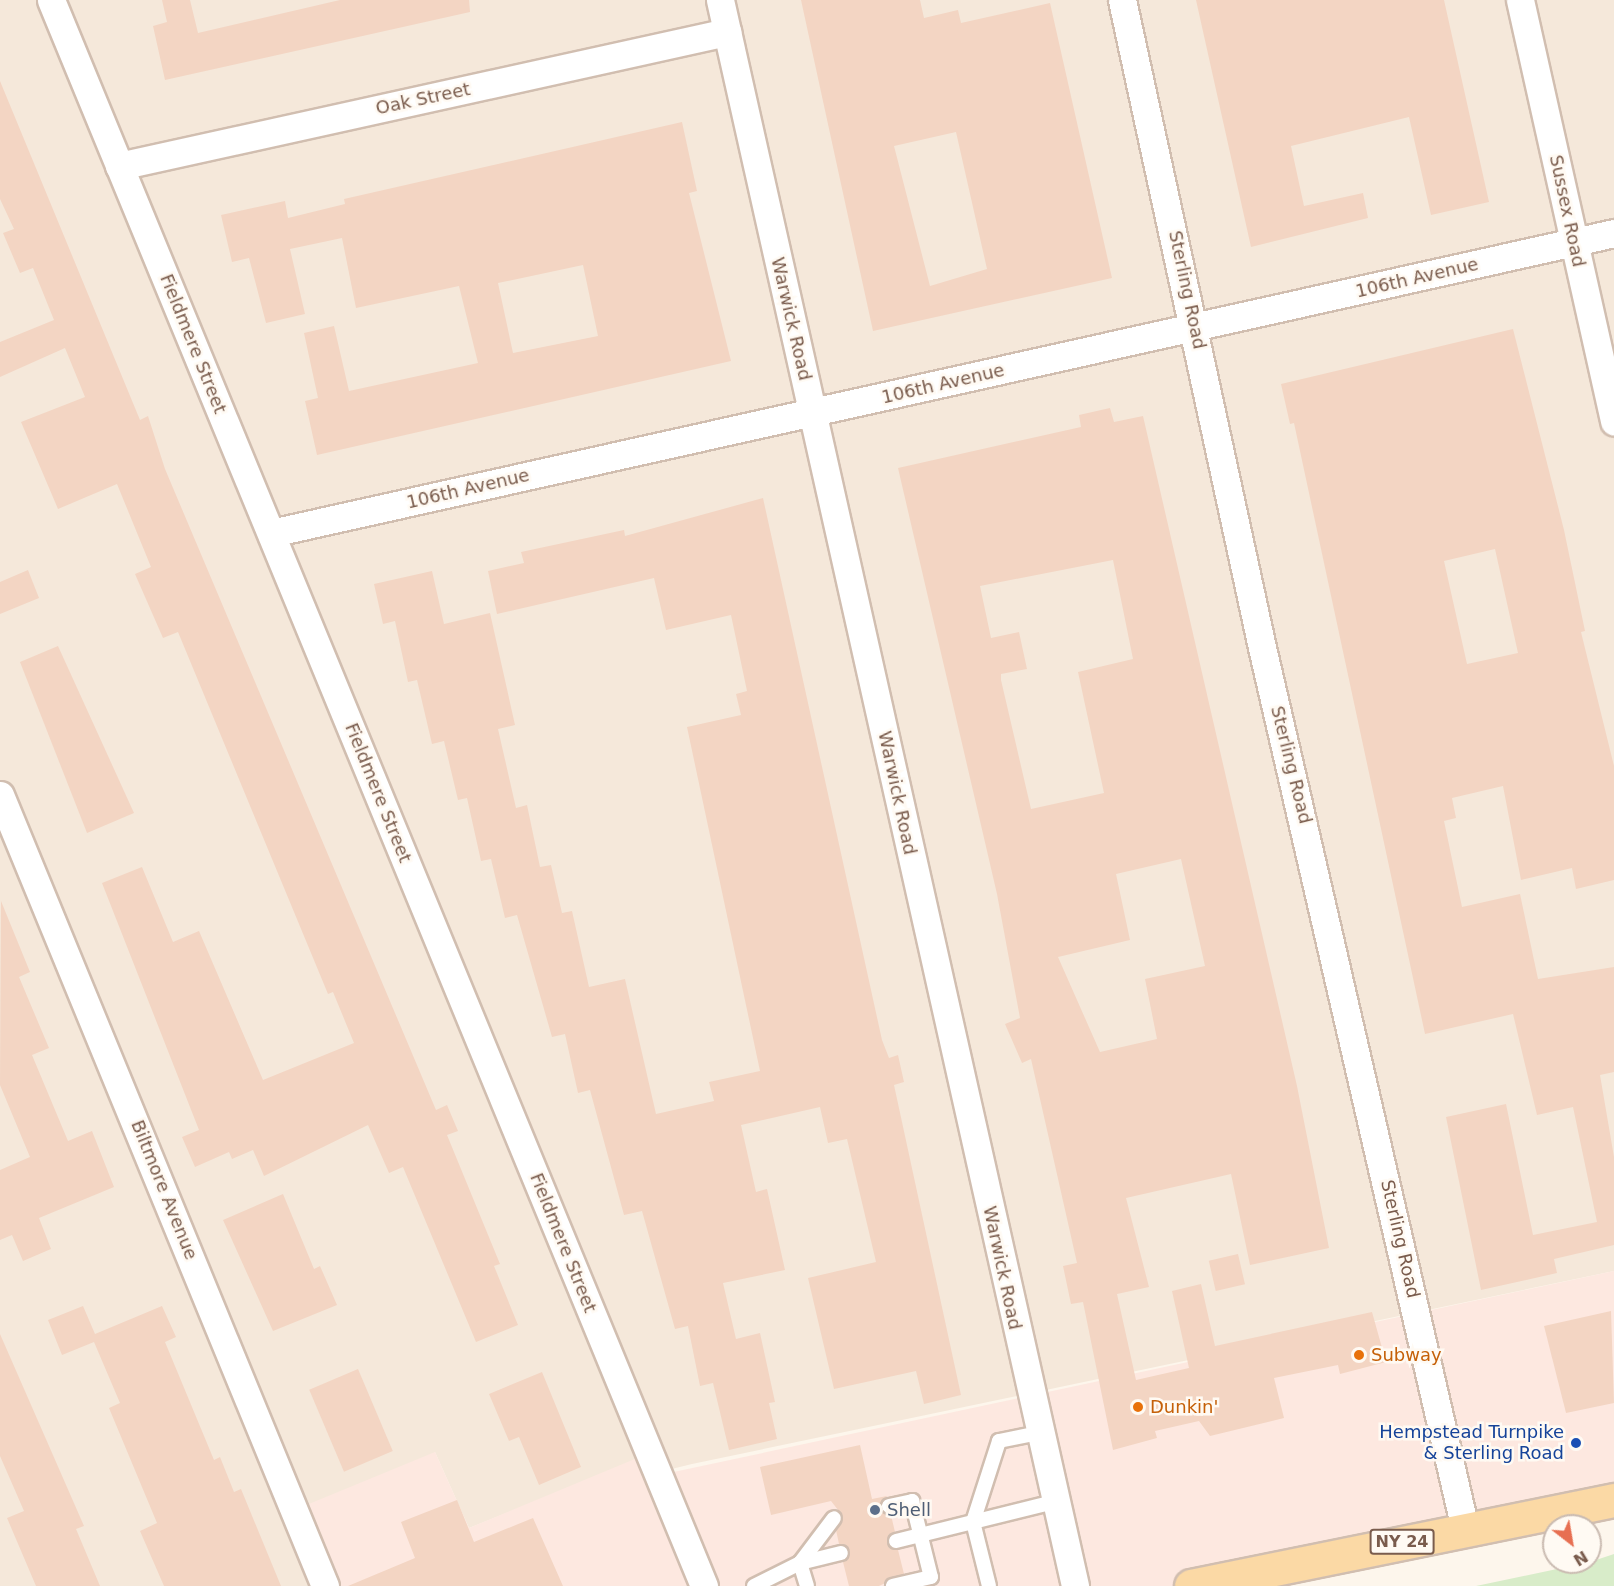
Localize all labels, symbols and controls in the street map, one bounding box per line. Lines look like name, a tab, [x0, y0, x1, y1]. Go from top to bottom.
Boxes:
street label: Oak Street	[374, 78, 472, 120]
street label: Sussex Road	[1545, 153, 1589, 269]
street label: Sterling Road	[1164, 229, 1210, 351]
street label: 106th Avenue	[1353, 253, 1481, 303]
street label: Warwick Road	[766, 255, 816, 383]
street label: Fieldmere Street	[155, 271, 231, 417]
street label: 106th Avenue	[879, 359, 1007, 409]
street label: 106th Avenue	[404, 464, 532, 514]
street label: Sterling Road	[1266, 704, 1316, 826]
street label: Fieldmere Street	[340, 720, 416, 866]
street label: Warwick Road	[873, 729, 921, 857]
street label: Biltmore Avenue	[126, 1117, 202, 1263]
street label: Fieldmere Street	[525, 1170, 601, 1316]
street label: Sterling Road	[1376, 1178, 1424, 1300]
street label: Warwick Road	[978, 1204, 1026, 1332]
place label: Subway	[1371, 1344, 1442, 1366]
marker: Subway	[1352, 1348, 1366, 1362]
place label: Dunkin'	[1150, 1396, 1218, 1418]
marker: Dunkin'	[1131, 1400, 1145, 1414]
place label: Hempstead Turnpike & Sterling Road	[1379, 1422, 1564, 1464]
marker: Hempstead Turnpike & Sterling Road	[1569, 1436, 1583, 1450]
place label: Shell	[887, 1499, 931, 1521]
marker: Shell	[868, 1503, 882, 1517]
north arrow	[1542, 1514, 1602, 1574]
road number: NY 24	[1369, 1529, 1435, 1555]
text: N	[1570, 1547, 1591, 1570]

